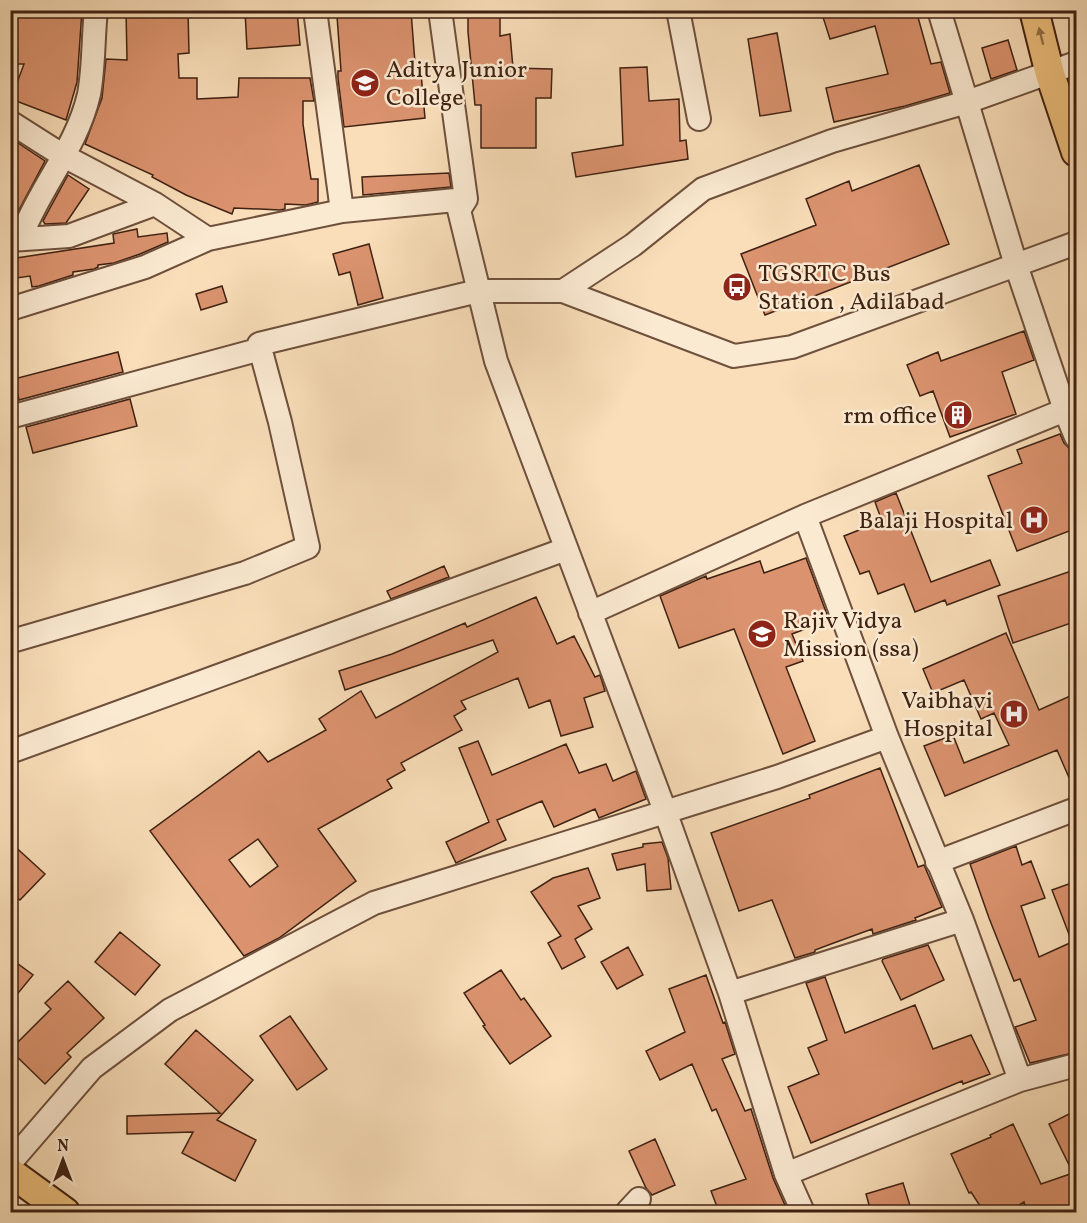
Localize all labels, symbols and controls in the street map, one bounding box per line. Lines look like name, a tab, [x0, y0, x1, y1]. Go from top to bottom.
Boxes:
one-way arrow	[1035, 27, 1045, 45]
place label: Aditya Junior College	[386, 54, 527, 116]
school or university icon: Aditya Junior College	[349, 67, 381, 99]
place label: TGSRTC Bus Station , Adilabad	[758, 258, 945, 320]
bus stop icon: TGSRTC Bus Station , Adilabad	[721, 271, 753, 303]
building icon: rm office	[942, 399, 974, 431]
place label: rm office	[843, 400, 937, 434]
hospital icon: Balaji Hospital	[1018, 504, 1050, 536]
place label: Balaji Hospital	[859, 505, 1013, 539]
place label: Rajiv Vidya Mission (ssa)	[783, 605, 919, 667]
school or university icon: Rajiv Vidya Mission (ssa)	[746, 618, 778, 650]
place label: Vaibhavi Hospital	[901, 685, 993, 747]
hospital icon: Vaibhavi Hospital	[998, 698, 1030, 730]
north arrow	[33, 1130, 93, 1190]
text: N	[57, 1136, 69, 1158]

